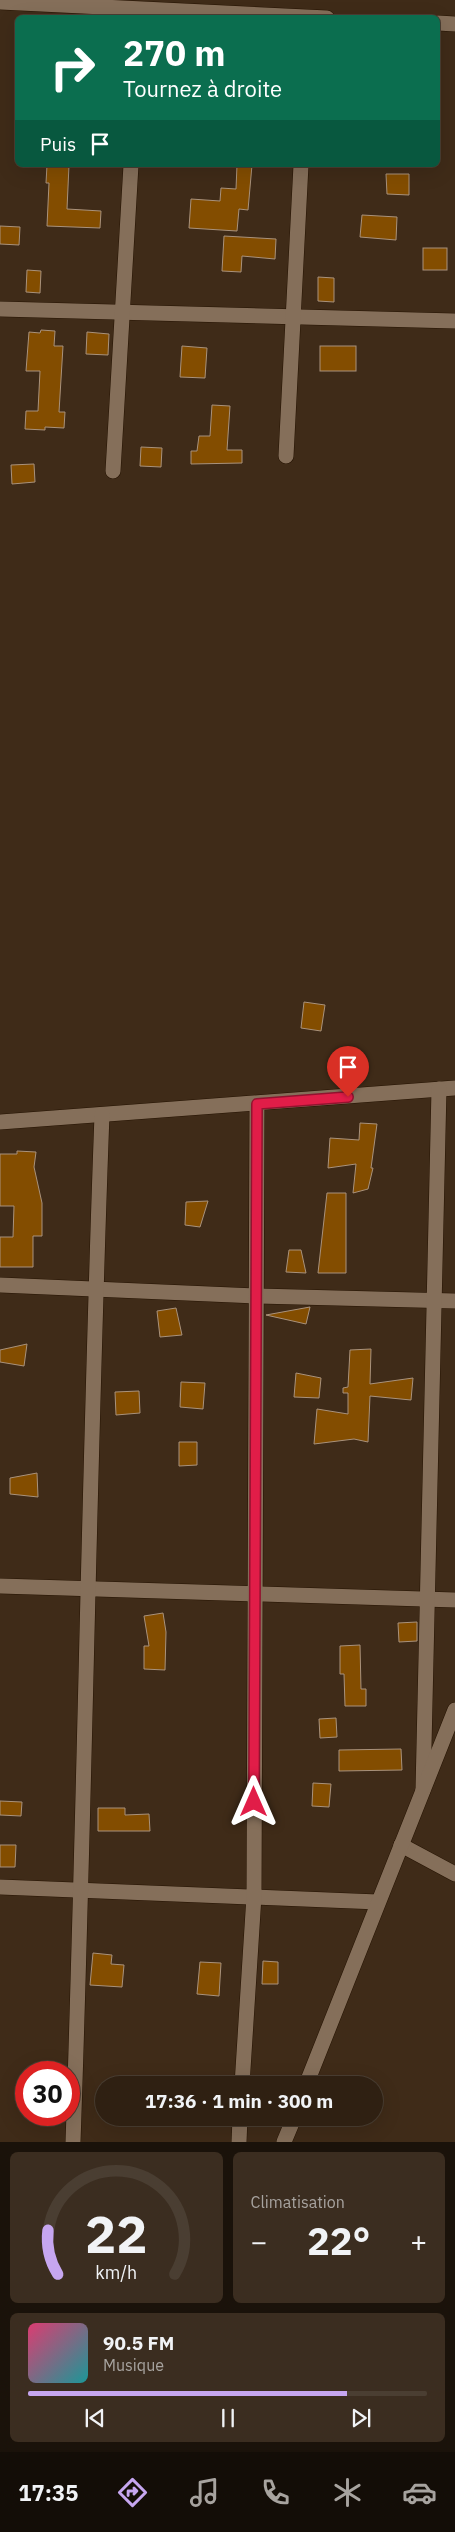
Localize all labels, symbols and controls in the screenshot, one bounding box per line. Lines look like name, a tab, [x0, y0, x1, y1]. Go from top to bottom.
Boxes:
text: 270 m	[123, 30, 226, 76]
icon: right	[40, 35, 105, 100]
text: Tournez à droite	[123, 74, 282, 103]
icon: arrive	[86, 130, 114, 158]
text: Puis	[40, 132, 76, 156]
pin	[327, 1046, 369, 1097]
icon: arrive	[334, 1053, 362, 1081]
position arrow	[227, 1775, 279, 1827]
speed limit sign: 30	[15, 2061, 80, 2126]
text: 17:36 · 1 min · 300 m	[145, 2089, 333, 2113]
text: Climatisation	[251, 2192, 345, 2212]
text: 22	[85, 2200, 147, 2267]
text: 22°	[307, 2216, 370, 2265]
text: −	[251, 2223, 267, 2260]
text: +	[410, 2223, 427, 2260]
text: km/h	[95, 2261, 137, 2284]
text: 90.5 FM	[103, 2331, 174, 2355]
text: Musique	[103, 2355, 164, 2375]
icon: previous	[81, 2404, 109, 2432]
icon: pause	[214, 2404, 242, 2432]
icon: next	[347, 2404, 375, 2432]
icon: directions	[115, 2475, 150, 2510]
icon: music	[187, 2475, 222, 2510]
icon: phone	[258, 2475, 293, 2510]
icon: climate	[330, 2475, 365, 2510]
icon: car	[402, 2475, 437, 2510]
text: 17:35	[18, 2478, 78, 2507]

